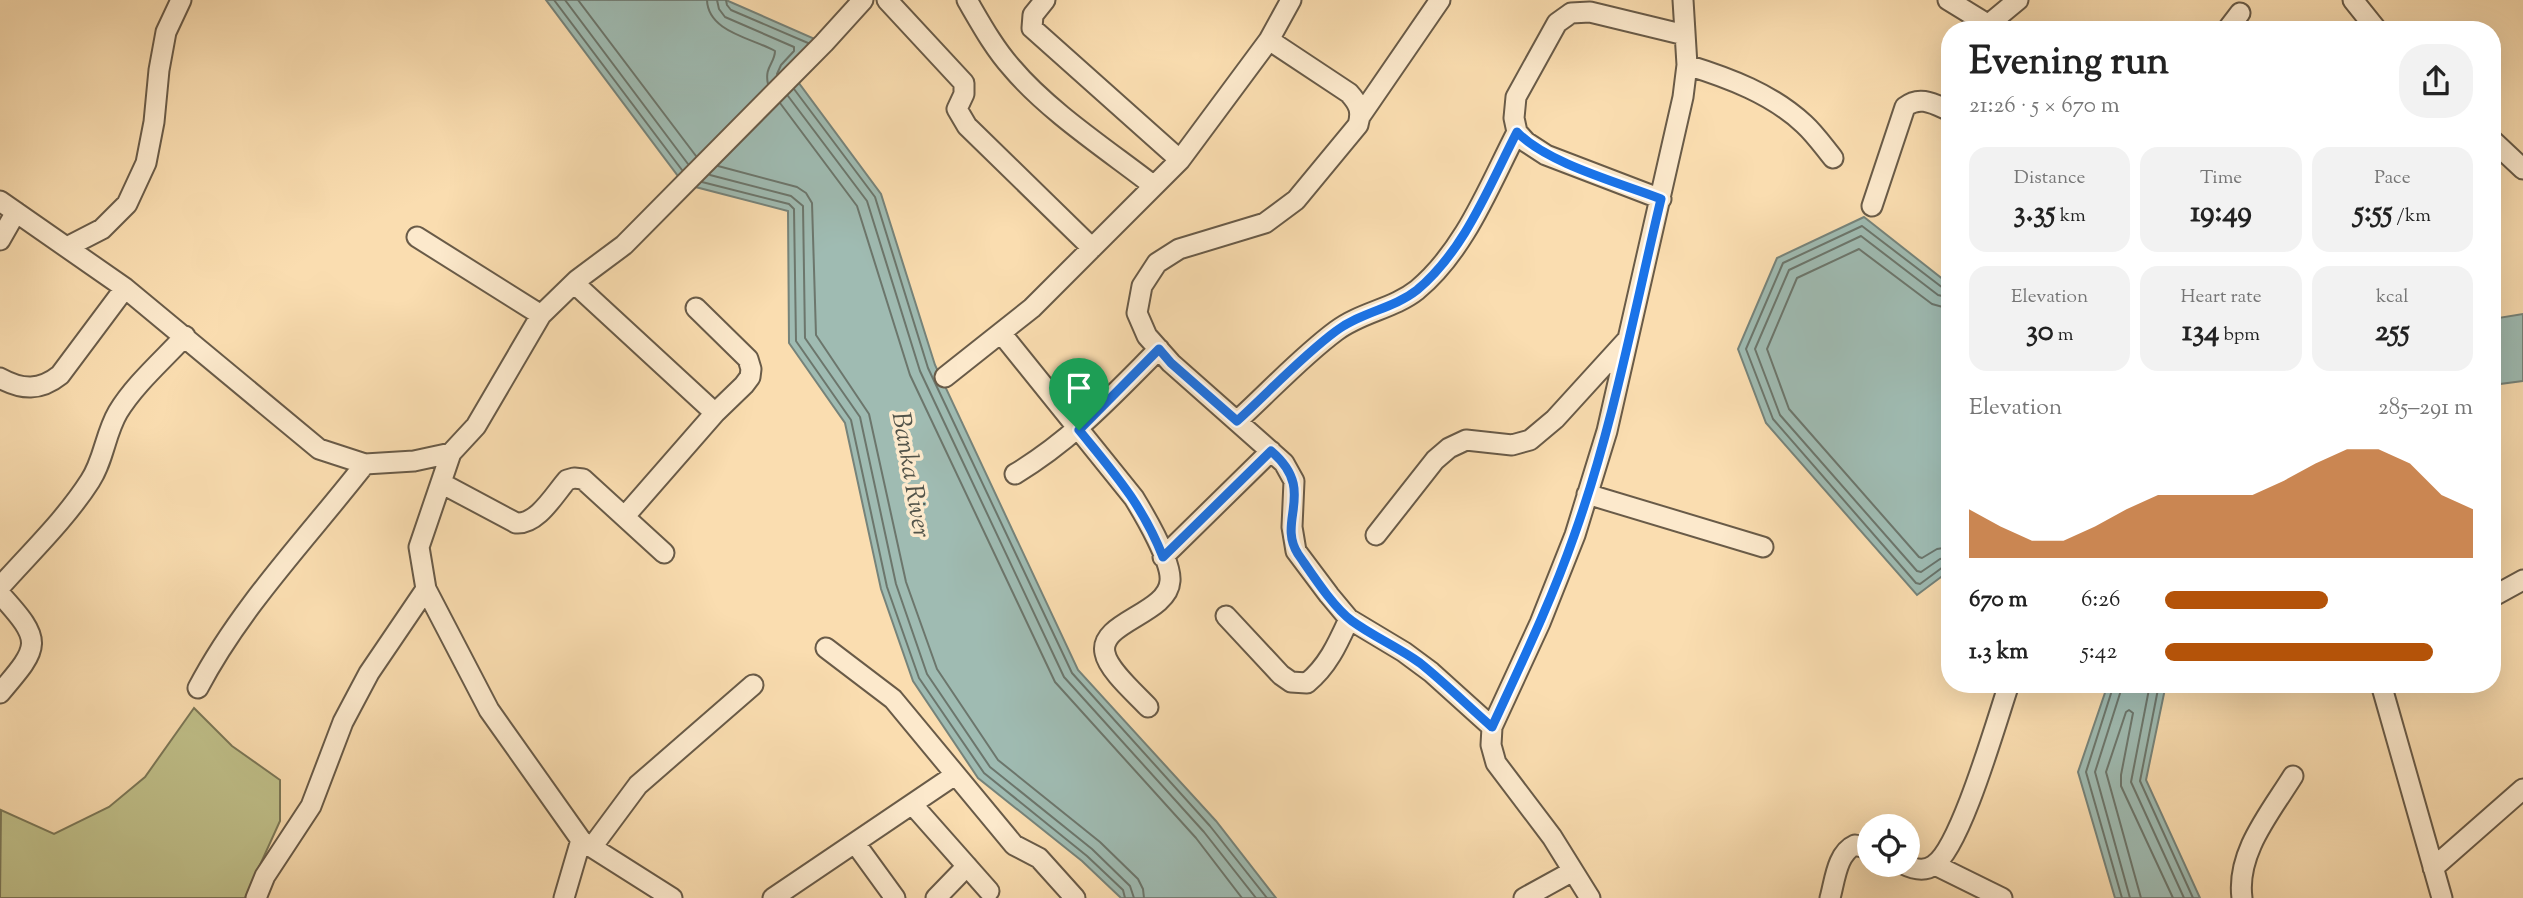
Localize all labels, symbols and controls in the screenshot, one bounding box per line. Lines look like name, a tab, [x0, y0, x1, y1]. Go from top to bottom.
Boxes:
text: Evening run	[1969, 37, 2169, 91]
button: share	[2399, 44, 2473, 118]
text: 21:26 · 5 × 670 m	[1969, 90, 2120, 123]
text: Distance	[2014, 165, 2085, 192]
text: Time	[2200, 165, 2242, 192]
text: Pace	[2374, 165, 2411, 192]
text: 3.35	[2014, 192, 2056, 235]
text: 19:49	[2190, 192, 2252, 235]
text: 5:55	[2354, 192, 2393, 235]
text: km	[2056, 203, 2086, 230]
text: /km	[2393, 203, 2431, 230]
text: Elevation	[2011, 284, 2088, 311]
text: Heart rate	[2180, 284, 2262, 311]
text: kcal	[2376, 284, 2409, 311]
text: 30	[2026, 311, 2054, 354]
text: 134	[2182, 311, 2219, 354]
text: 255	[2375, 311, 2410, 354]
text: m	[2054, 322, 2073, 349]
text: bpm	[2219, 322, 2260, 349]
pin	[1049, 358, 1109, 430]
icon: arrive	[1060, 369, 1098, 407]
text: Elevation	[1969, 392, 2062, 425]
text: 285–291 m	[2378, 392, 2473, 425]
water label: Banka River	[881, 409, 939, 541]
text: 670 m	[1969, 584, 2028, 617]
text: 6:26	[2081, 584, 2120, 617]
text: 1.3 km	[1969, 636, 2028, 669]
text: 5:42	[2081, 636, 2117, 669]
map controls	[1857, 814, 1920, 877]
button: locate	[1857, 814, 1920, 877]

